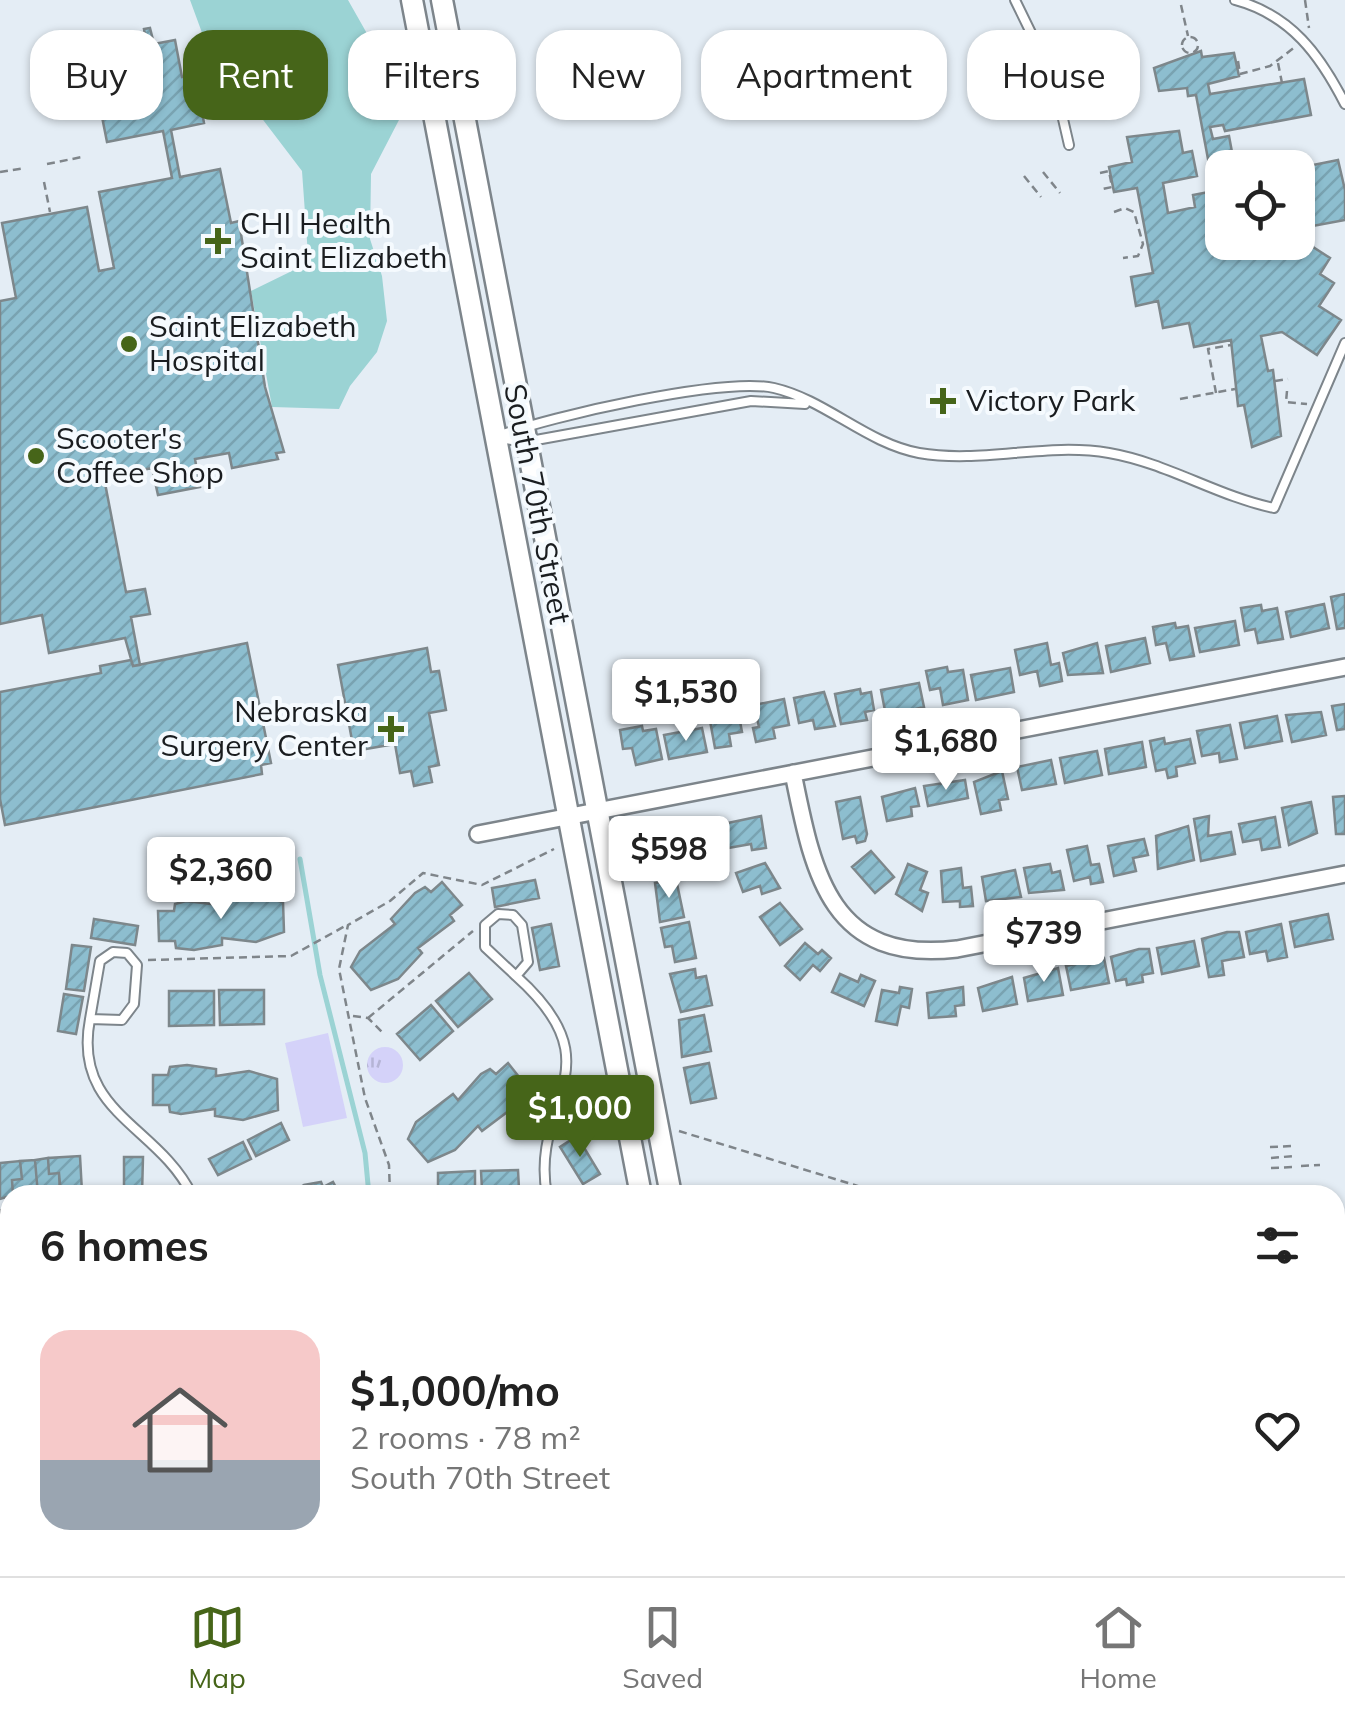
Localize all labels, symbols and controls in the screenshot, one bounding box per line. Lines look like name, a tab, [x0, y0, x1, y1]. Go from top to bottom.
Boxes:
chip: Buy	[30, 30, 163, 120]
chip: Rent	[183, 30, 328, 120]
chip: Filters	[348, 30, 516, 120]
chip: New	[536, 30, 681, 120]
chip: Apartment	[701, 30, 947, 120]
chip: House	[967, 30, 1140, 120]
map controls	[1205, 150, 1315, 260]
button: locate	[1205, 150, 1315, 260]
place label: CHI Health Saint Elizabeth	[240, 204, 447, 276]
marker: CHI Health Saint Elizabeth	[205, 228, 231, 254]
place label: Saint Elizabeth Hospital	[149, 307, 356, 379]
marker: Saint Elizabeth Hospital	[118, 333, 140, 355]
street label: South 70th Street	[496, 380, 580, 627]
place label: Victory Park	[966, 381, 1136, 419]
marker: Victory Park	[930, 388, 956, 414]
place label: Scooter's Coffee Shop	[56, 419, 224, 491]
marker: Scooter's Coffee Shop	[25, 445, 47, 467]
pin: $1,530	[605, 659, 767, 744]
text: $1,530	[634, 671, 738, 711]
place label: Nebraska Surgery Center	[160, 692, 368, 764]
pin: $1,680	[865, 708, 1027, 793]
marker: Nebraska Surgery Center	[378, 716, 404, 742]
text: $1,680	[894, 720, 998, 760]
pin: $598	[610, 816, 728, 901]
text: $598	[631, 828, 707, 868]
pin: $2,360	[140, 837, 302, 922]
text: $2,360	[169, 849, 273, 889]
pin: $739	[985, 900, 1103, 985]
text: $739	[1006, 912, 1082, 952]
pin: $1,000	[499, 1075, 661, 1160]
text: $1,000	[528, 1087, 632, 1127]
icon: filters	[1250, 1218, 1305, 1273]
text: 6 homes	[40, 1219, 209, 1272]
text: $1,000/mo	[350, 1364, 560, 1417]
icon: home	[120, 1370, 240, 1490]
icon: heart	[1250, 1403, 1305, 1458]
text: 2 rooms · 78 m²	[350, 1417, 581, 1457]
text: South 70th Street	[350, 1457, 610, 1497]
tab: Map	[188, 1600, 246, 1695]
tab: Saved	[622, 1600, 703, 1695]
tab: Home	[1079, 1600, 1157, 1695]

